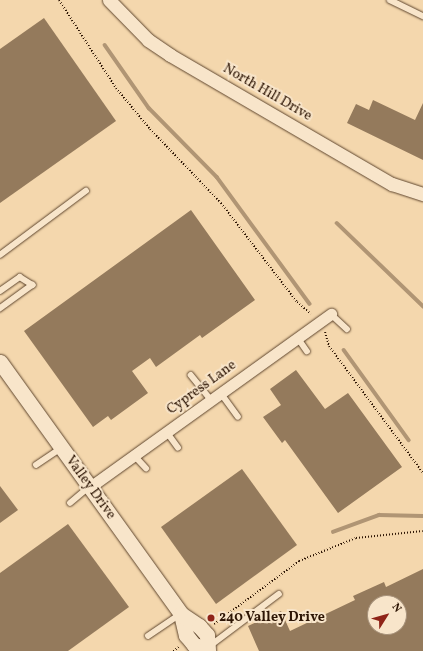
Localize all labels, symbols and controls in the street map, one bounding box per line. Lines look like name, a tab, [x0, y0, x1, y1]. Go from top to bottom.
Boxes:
street label: North Hill Drive	[220, 61, 314, 125]
street label: Cypress Lane	[164, 357, 240, 419]
street label: Valley Drive	[61, 453, 119, 523]
north arrow	[367, 595, 407, 635]
text: N	[388, 600, 405, 616]
place label: 240 Valley Drive	[219, 610, 326, 626]
marker: 240 Valley Drive	[206, 613, 216, 623]

